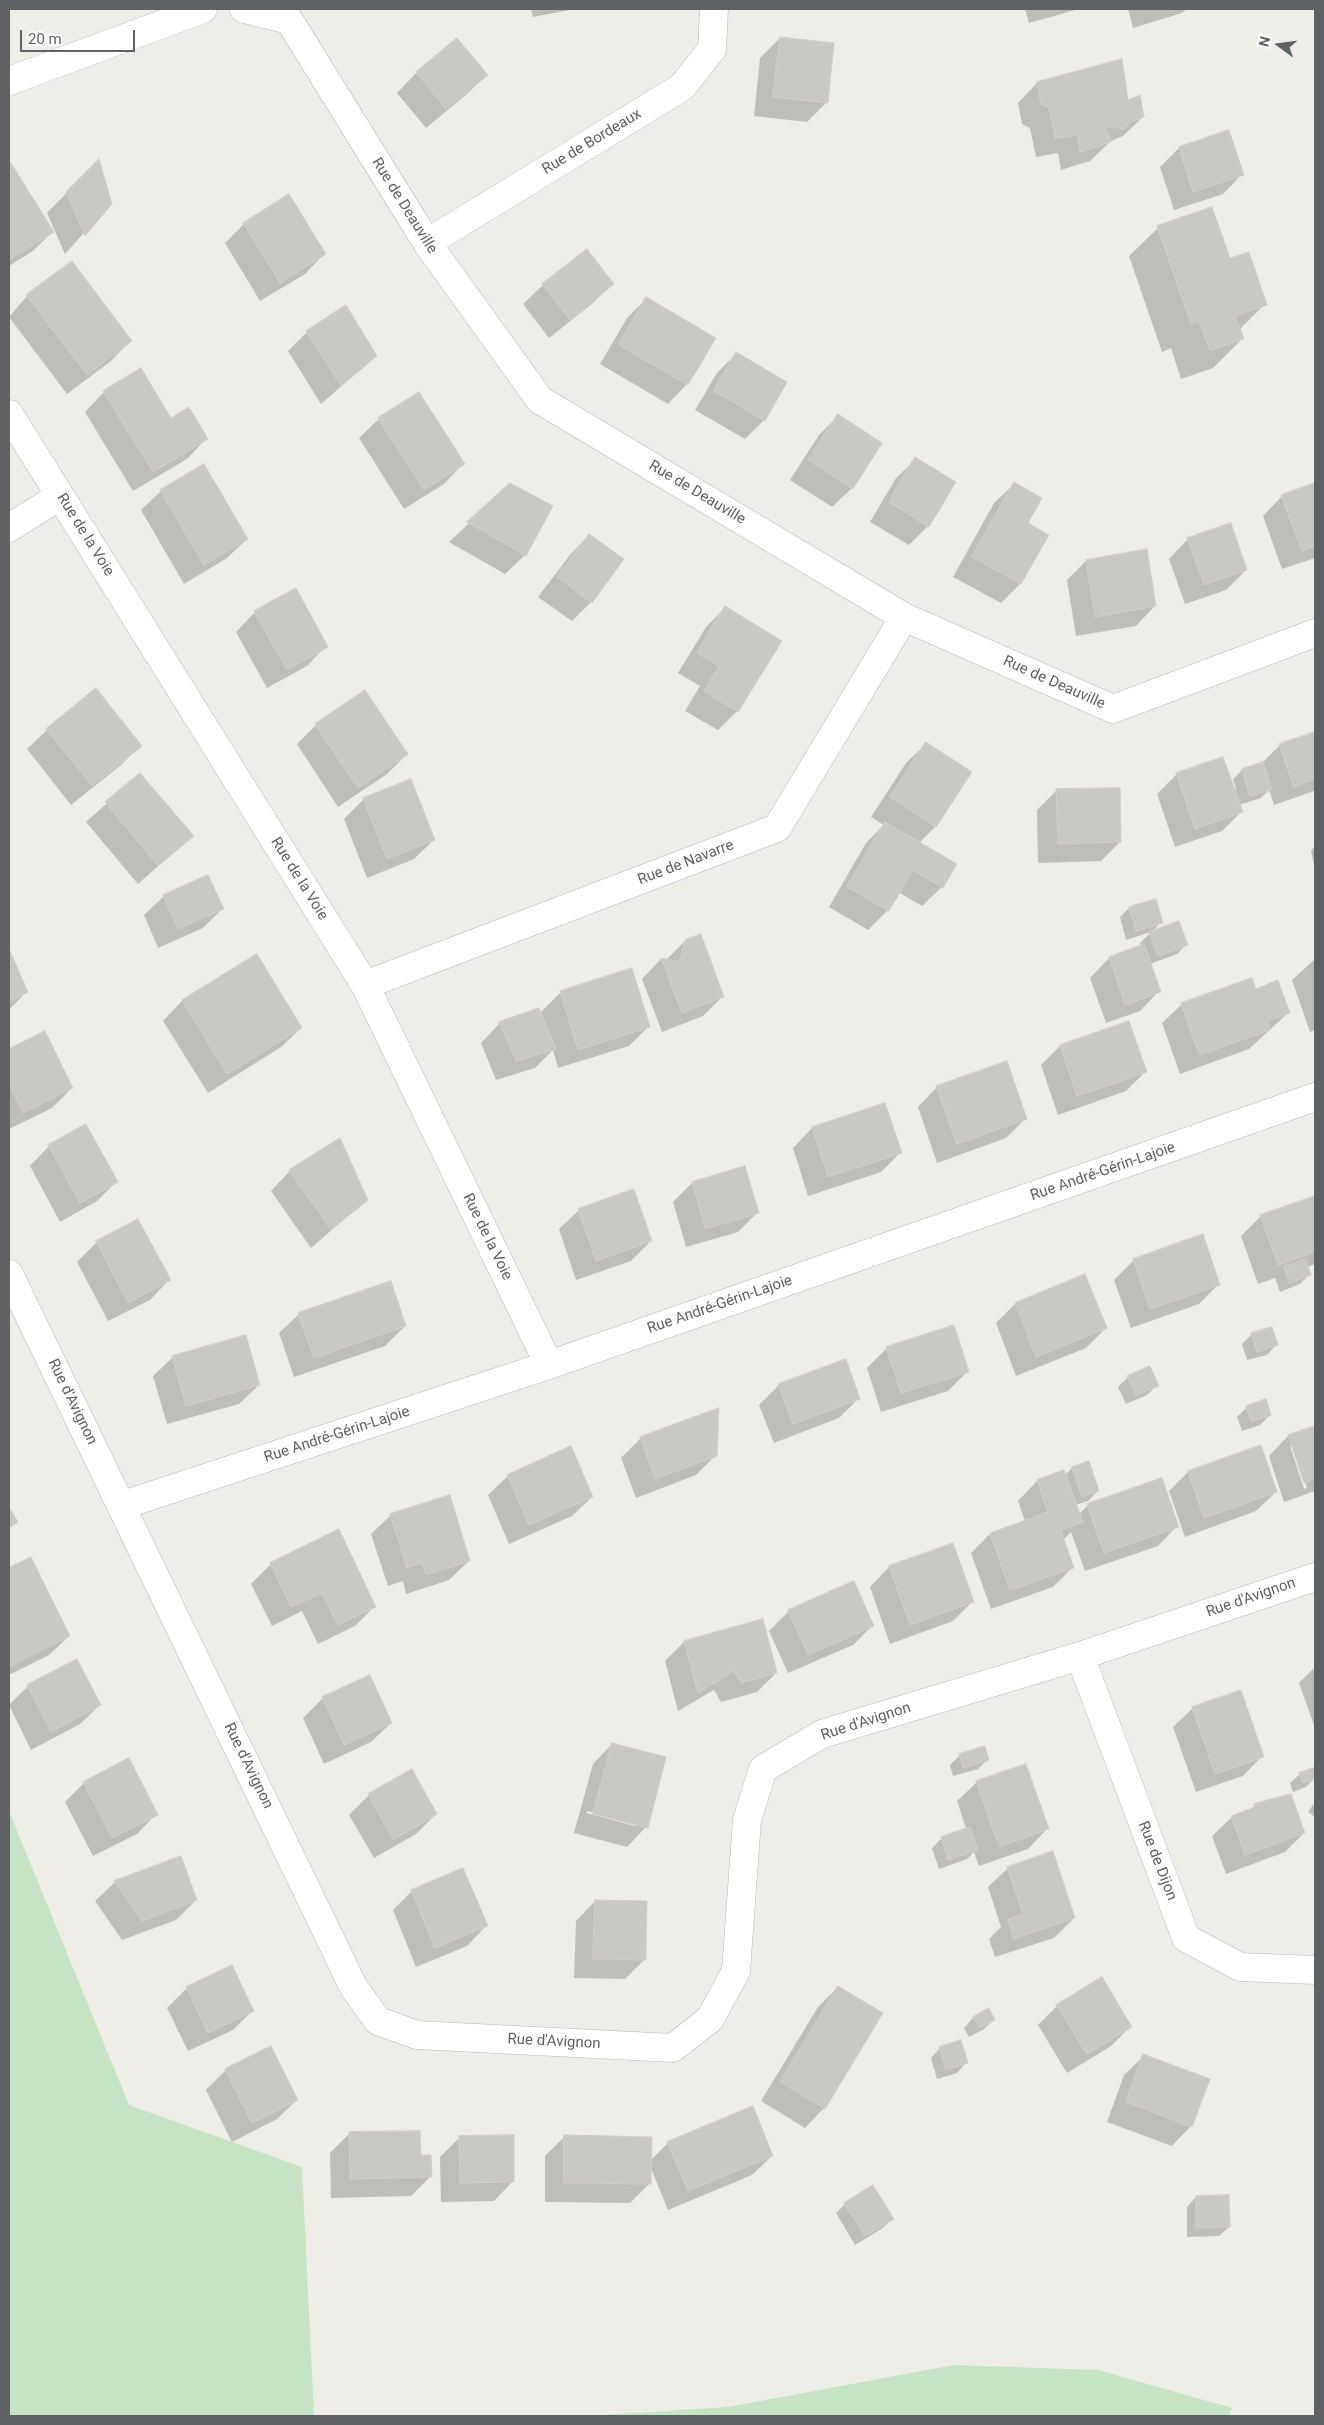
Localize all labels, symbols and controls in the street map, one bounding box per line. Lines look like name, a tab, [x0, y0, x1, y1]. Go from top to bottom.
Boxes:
scale bar	[22, 20, 138, 52]
north arrow	[1254, 20, 1304, 70]
text: 20 m	[28, 30, 62, 48]
text: N	[1255, 35, 1273, 48]
street label: Rue de Bordeaux	[539, 105, 645, 179]
street label: Rue de Deauville	[367, 155, 441, 257]
street label: Rue de Deauville	[645, 457, 749, 529]
street label: Rue de la Voie	[52, 490, 118, 580]
street label: Rue de Deauville	[1000, 652, 1108, 714]
street label: Rue de la Voie	[266, 834, 332, 924]
street label: Rue de Navarre	[635, 836, 737, 890]
street label: Rue André-Gérin-Lajoie	[1028, 1139, 1178, 1205]
street label: Rue de la Voie	[458, 1191, 516, 1283]
street label: Rue André-Gérin-Lajoie	[645, 1272, 795, 1338]
street label: Rue d'Avignon	[43, 1356, 101, 1448]
street label: Rue André-Gérin-Lajoie	[262, 1403, 412, 1467]
street label: Rue d'Avignon	[1204, 1574, 1298, 1622]
street label: Rue d'Avignon	[819, 1699, 913, 1745]
street label: Rue d'Avignon	[219, 1720, 277, 1812]
street label: Rue de Dijon	[1134, 1819, 1180, 1903]
street label: Rue d'Avignon	[507, 2031, 601, 2053]

